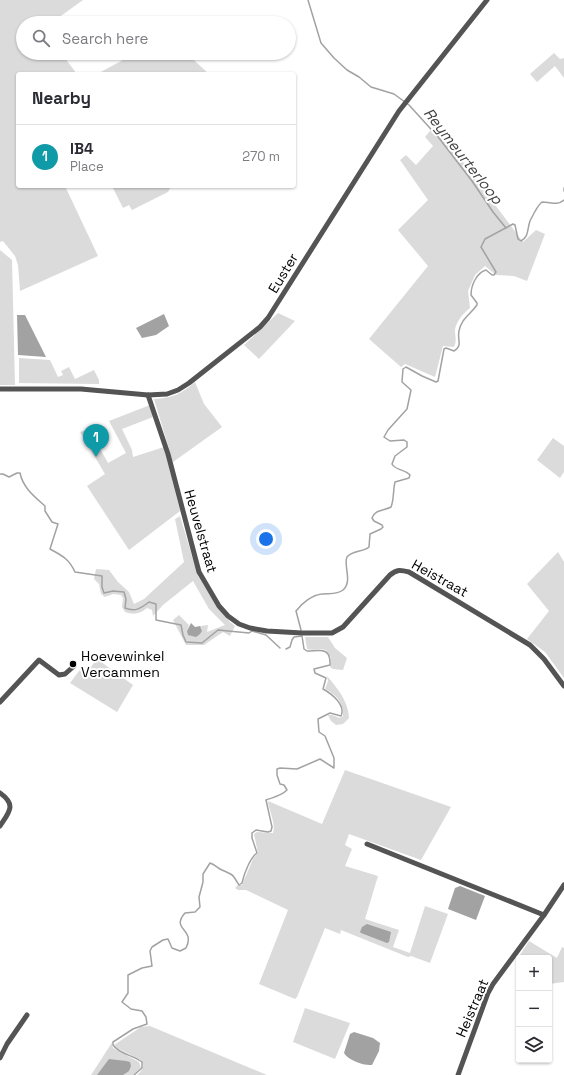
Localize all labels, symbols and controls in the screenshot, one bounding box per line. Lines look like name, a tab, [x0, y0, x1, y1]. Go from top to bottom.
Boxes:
search box	[16, 16, 296, 60]
icon: search	[30, 27, 52, 49]
text: Search here	[62, 29, 148, 48]
text: Nearby	[32, 87, 91, 109]
water label: Reymeurterloop	[420, 104, 508, 209]
text: IB4	[70, 139, 93, 158]
text: 1	[42, 148, 48, 165]
text: 270 m	[242, 148, 280, 165]
text: Place	[70, 158, 104, 175]
street label: Euster	[264, 250, 302, 296]
pin: 1	[83, 424, 109, 457]
street label: Heuvelstraat	[181, 487, 221, 575]
your location	[256, 529, 276, 549]
street label: Heistraat	[409, 555, 471, 601]
place label: Hoevewinkel Vercammen	[81, 647, 164, 681]
marker: Hoevewinkel Vercammen	[68, 659, 78, 669]
map controls	[516, 955, 552, 1063]
button: +	[516, 955, 552, 991]
street label: Heistraat	[452, 976, 492, 1040]
button: −	[516, 991, 552, 1027]
button: layers	[516, 1027, 552, 1063]

